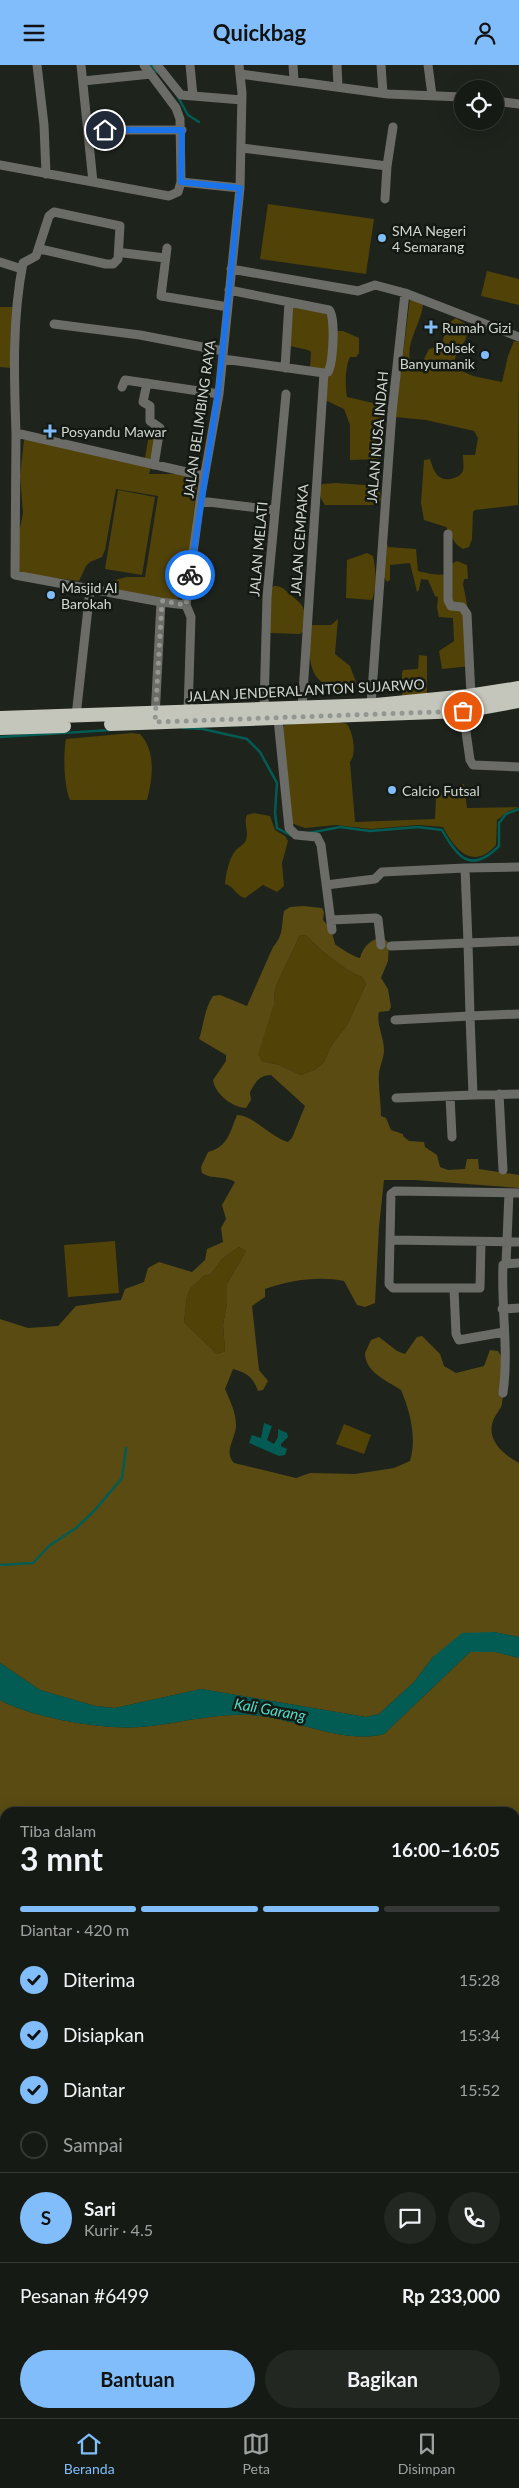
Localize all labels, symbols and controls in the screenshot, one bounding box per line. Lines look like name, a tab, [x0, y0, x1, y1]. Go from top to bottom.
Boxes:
icon: menu	[20, 19, 48, 47]
text: Quickbag	[213, 19, 306, 46]
icon: person	[471, 19, 499, 47]
map controls	[454, 80, 504, 130]
button: locate	[454, 80, 504, 130]
pin	[84, 109, 126, 151]
icon: home	[91, 116, 119, 144]
place label: SMA Negeri 4 Semarang	[392, 222, 466, 255]
marker: SMA Negeri 4 Semarang	[376, 232, 388, 244]
place label: Rumah Gizi	[442, 319, 511, 336]
marker: Rumah Gizi	[424, 320, 438, 334]
street label: JALAN BELIMBING RAYA	[179, 338, 219, 499]
place label: Polsek Banyumanik	[400, 339, 476, 372]
marker: Polsek Banyumanik	[479, 349, 491, 361]
street label: JALAN NUSA INDAH	[363, 370, 391, 504]
place label: Posyandu Mawar	[61, 423, 167, 440]
marker: Posyandu Mawar	[43, 424, 57, 438]
street label: JALAN CEMPAKA	[287, 483, 311, 597]
street label: JALAN MELATI	[245, 501, 271, 597]
courier	[165, 550, 215, 600]
icon: bike	[176, 561, 204, 589]
place label: Masjid Al Barokah	[61, 579, 117, 612]
marker: Masjid Al Barokah	[45, 589, 57, 601]
street label: JALAN JENDERAL ANTON SUJARWO	[187, 675, 425, 705]
pin	[442, 690, 484, 732]
icon: bag	[449, 697, 477, 725]
place label: Calcio Futsal	[402, 782, 480, 799]
marker: Calcio Futsal	[386, 784, 398, 796]
water label: Kali Garang	[233, 1694, 308, 1724]
text: Tiba dalam	[20, 1821, 96, 1840]
text: 16:00–16:05	[391, 1838, 500, 1861]
text: 3 mnt	[20, 1839, 103, 1878]
text: Diantar · 420 m	[20, 1920, 129, 1939]
icon: check	[20, 1966, 48, 1994]
text: Diterima	[63, 1968, 135, 1991]
text: 15:28	[459, 1970, 500, 1989]
icon: check	[20, 2021, 48, 2049]
text: Disiapkan	[63, 2023, 144, 2046]
text: 15:34	[459, 2025, 500, 2044]
icon: check	[20, 2076, 48, 2104]
text: Diantar	[63, 2078, 125, 2101]
text: 15:52	[459, 2080, 500, 2099]
text: Sampai	[63, 2133, 123, 2156]
button: chat	[384, 2192, 436, 2244]
button: phone	[448, 2192, 500, 2244]
text: Sari	[84, 2197, 116, 2220]
text: S	[41, 2206, 51, 2229]
text: Kurir · 4.5	[84, 2220, 153, 2239]
text: Pesanan #6499	[20, 2284, 149, 2307]
text: Rp 233,000	[402, 2284, 500, 2307]
button: Bantuan	[20, 2350, 255, 2408]
button: Bagikan	[265, 2350, 500, 2408]
tab: Beranda	[64, 2430, 115, 2477]
tab: Peta	[242, 2430, 270, 2477]
tab: Disimpan	[398, 2430, 455, 2477]

